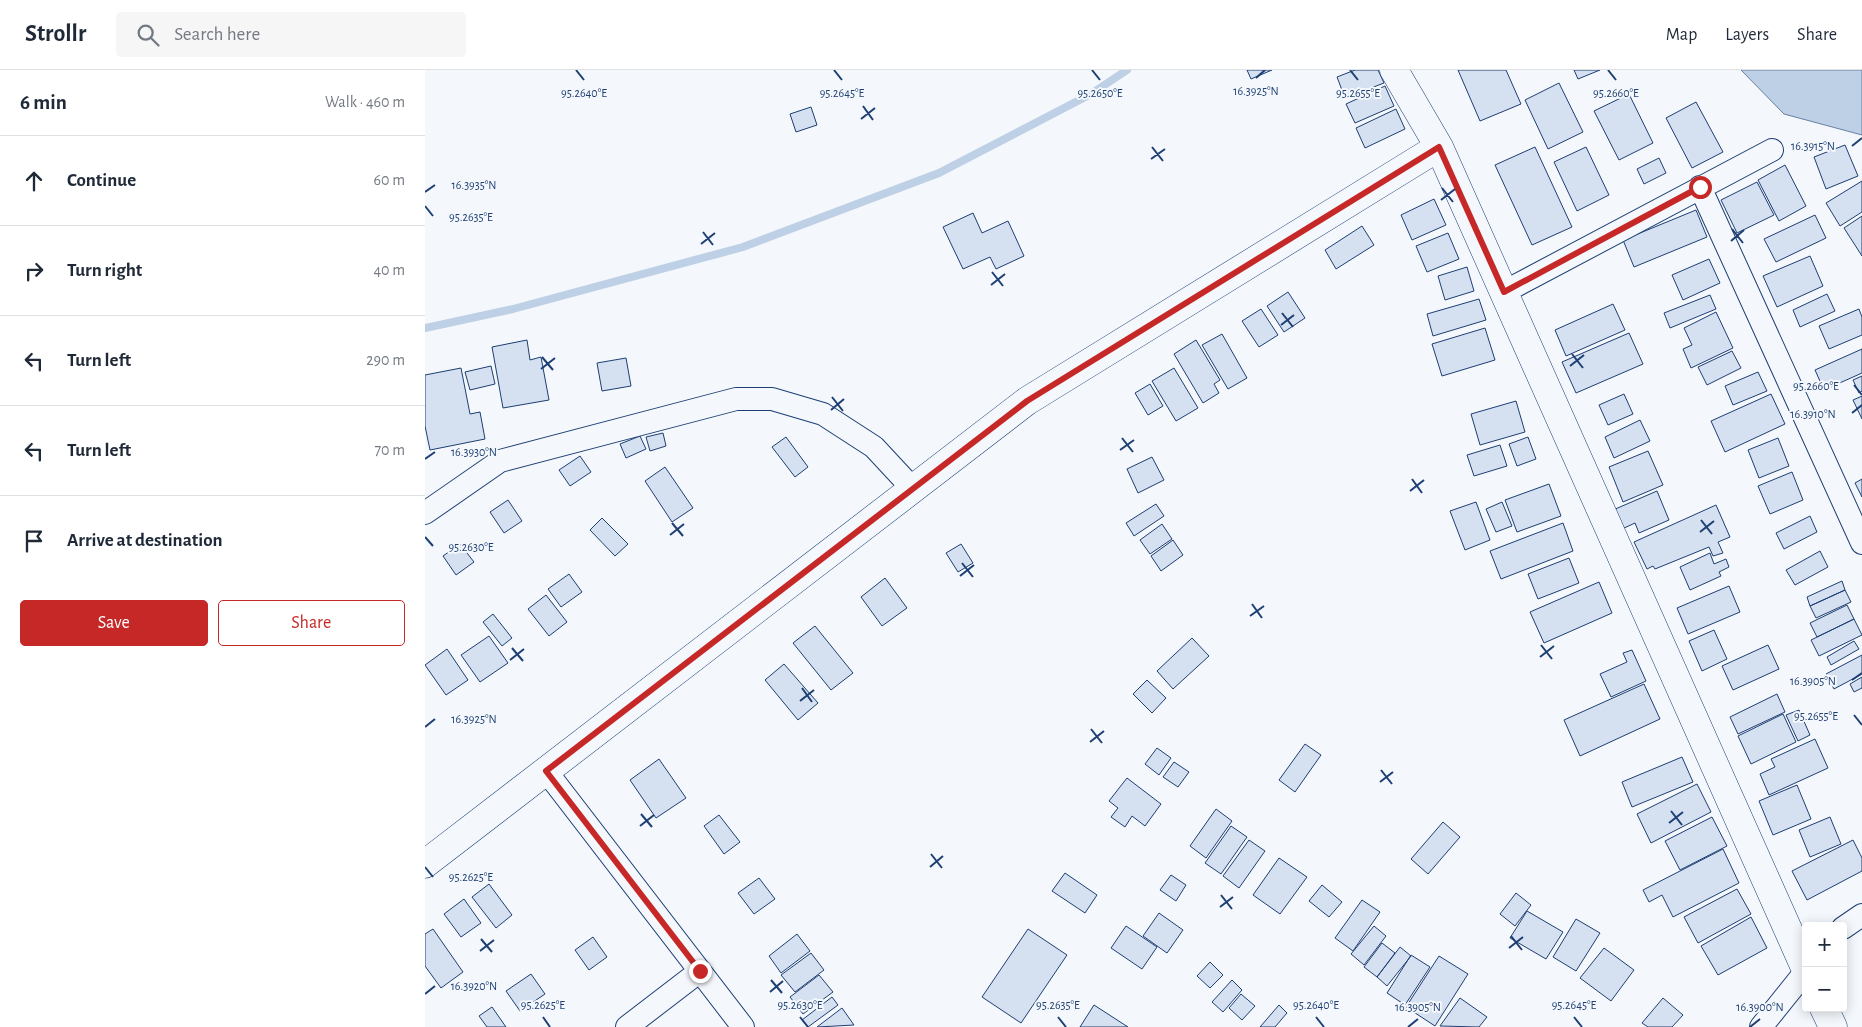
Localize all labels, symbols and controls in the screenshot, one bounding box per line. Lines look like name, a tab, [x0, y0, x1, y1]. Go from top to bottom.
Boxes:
search box	[116, 12, 466, 57]
icon: search	[134, 21, 162, 49]
text: Strollr	[25, 22, 86, 46]
text: Search here	[174, 25, 260, 44]
text: Map	[1666, 26, 1697, 44]
text: Layers	[1725, 26, 1769, 44]
text: Share	[1797, 26, 1837, 44]
text: 16.3925°N	[1233, 85, 1279, 97]
text: 95.2640°E	[561, 87, 607, 99]
text: 95.2645°E	[820, 87, 865, 99]
text: 95.2650°E	[1077, 87, 1123, 99]
text: 95.2655°E	[1336, 87, 1380, 99]
text: 95.2660°E	[1593, 87, 1639, 99]
text: 6 min	[20, 92, 67, 113]
text: Walk · 460 m	[325, 94, 405, 110]
text: 16.3915°N	[1791, 140, 1835, 152]
icon: ahead	[20, 167, 48, 195]
text: Continue	[67, 171, 136, 190]
text: 60 m	[374, 172, 405, 188]
route start	[1689, 176, 1712, 199]
text: 16.3935°N	[452, 179, 496, 191]
text: 95.2635°E	[449, 211, 493, 223]
icon: right	[20, 257, 48, 285]
text: Turn right	[67, 261, 142, 280]
text: 40 m	[373, 262, 405, 278]
icon: left	[20, 347, 48, 375]
text: Turn left	[67, 351, 131, 370]
text: 290 m	[366, 352, 405, 368]
text: 95.2660°E	[1793, 380, 1839, 392]
text: 16.3910°N	[1790, 408, 1836, 420]
icon: left	[20, 437, 48, 465]
text: Turn left	[67, 441, 131, 460]
text: 70 m	[374, 442, 405, 458]
text: 16.3930°N	[451, 446, 497, 458]
icon: arrive	[20, 527, 48, 555]
text: Arrive at destination	[67, 531, 223, 550]
text: 95.2630°E	[448, 541, 494, 553]
button: Save	[20, 600, 208, 646]
button: Share	[218, 600, 405, 646]
text: 16.3905°N	[1790, 675, 1836, 687]
text: 95.2655°E	[1794, 710, 1838, 722]
text: 16.3925°N	[451, 713, 497, 725]
text: 95.2625°E	[449, 871, 493, 883]
map controls	[1802, 922, 1847, 1012]
button: +	[1802, 922, 1847, 967]
route end	[689, 960, 712, 983]
button: −	[1802, 967, 1847, 1012]
text: 16.3920°N	[451, 980, 497, 992]
text: 95.2625°E	[521, 999, 565, 1011]
text: 95.2630°E	[777, 999, 823, 1011]
text: 95.2635°E	[1036, 999, 1080, 1011]
text: 95.2640°E	[1293, 999, 1339, 1011]
text: 95.2645°E	[1552, 999, 1597, 1011]
text: 16.3905°N	[1395, 1001, 1441, 1013]
text: 16.3900°N	[1736, 1001, 1784, 1013]

